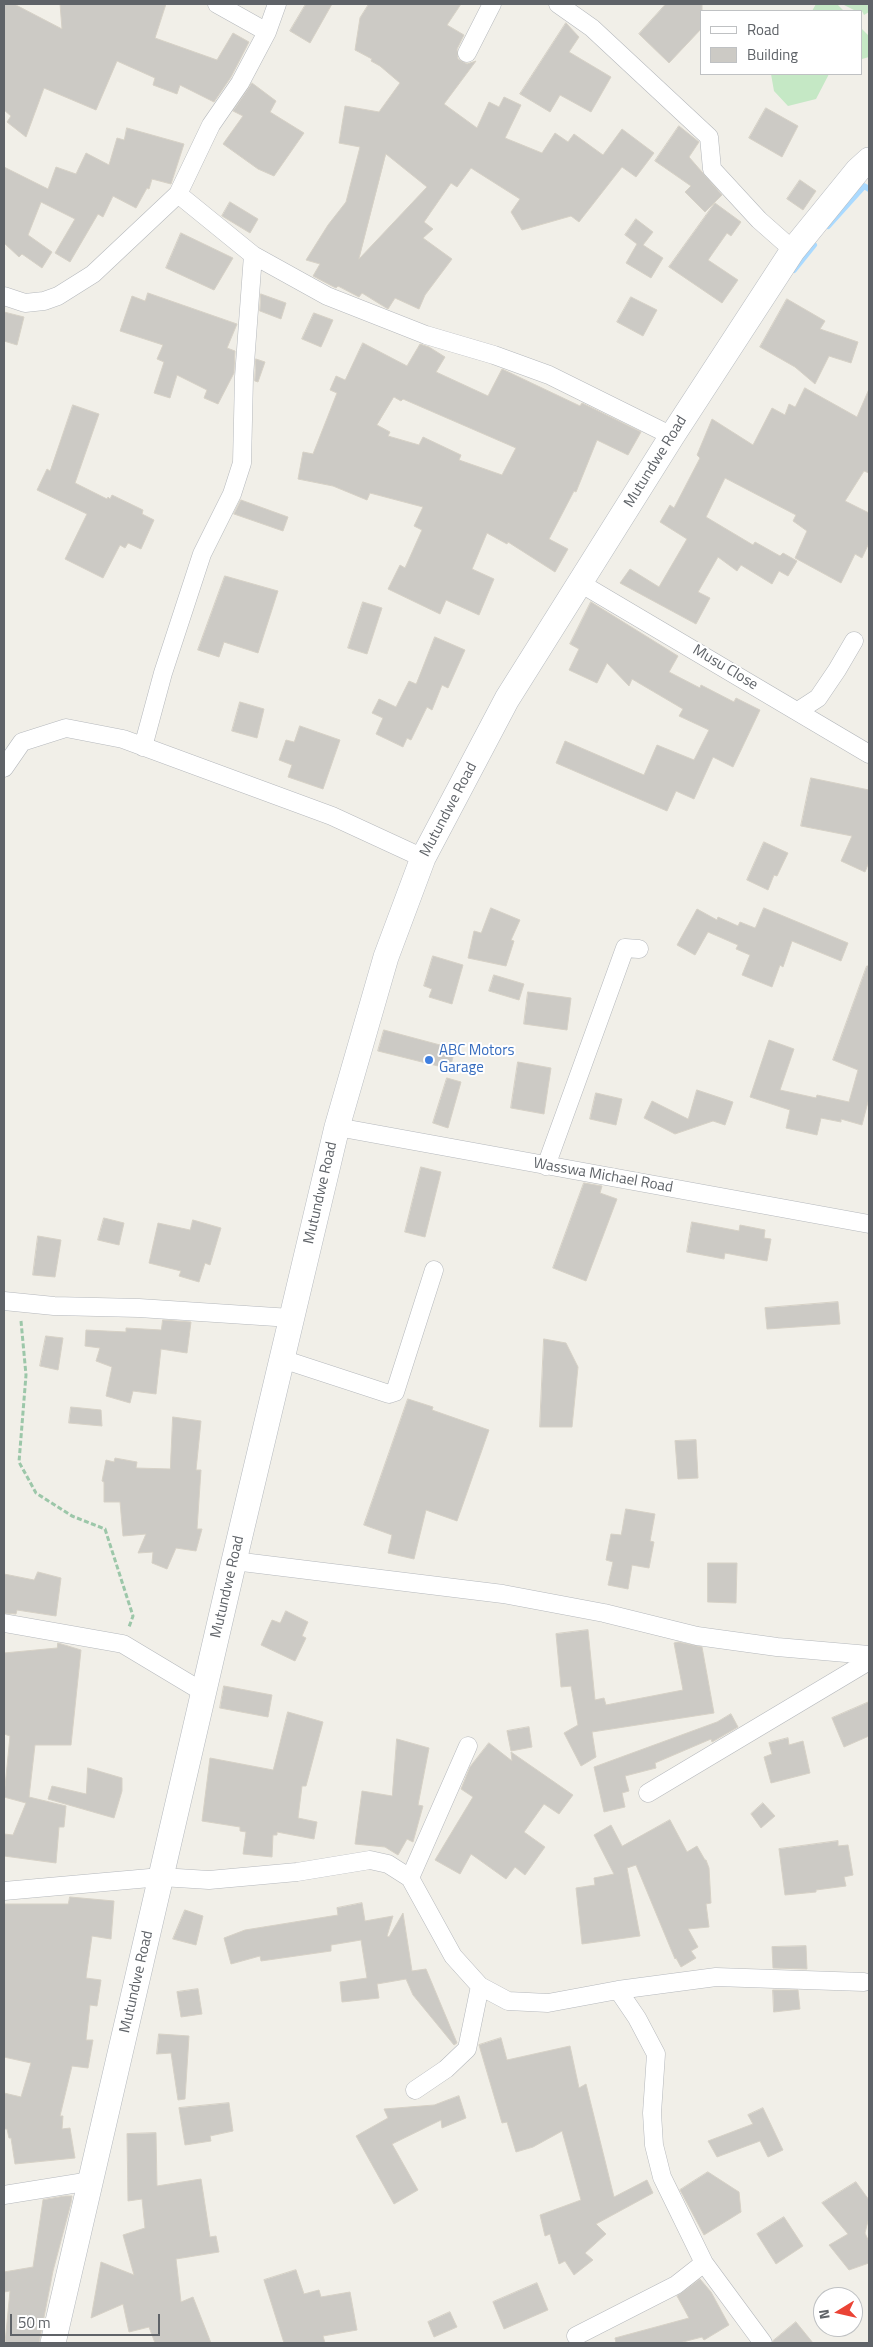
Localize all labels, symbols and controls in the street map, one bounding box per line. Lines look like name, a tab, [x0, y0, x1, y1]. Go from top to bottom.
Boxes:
legend	[700, 10, 863, 75]
text: Road	[747, 18, 779, 41]
text: Building	[747, 43, 798, 66]
street label: Mutundwe Road	[621, 413, 691, 511]
street label: Musu Close	[689, 642, 761, 694]
street label: Mutundwe Road	[417, 760, 481, 860]
place label: ABC Motors Garage	[439, 1042, 514, 1077]
marker: ABC Motors Garage	[423, 1054, 435, 1066]
street label: Mutundwe Road	[300, 1140, 342, 1246]
street label: Wasswa Michael Road	[532, 1155, 674, 1197]
street label: Mutundwe Road	[207, 1534, 249, 1640]
street label: Mutundwe Road	[116, 1929, 158, 2035]
north arrow	[813, 2287, 863, 2337]
scale bar	[12, 2304, 162, 2336]
text: N	[813, 2308, 835, 2321]
text: 50 m	[18, 2311, 51, 2334]

